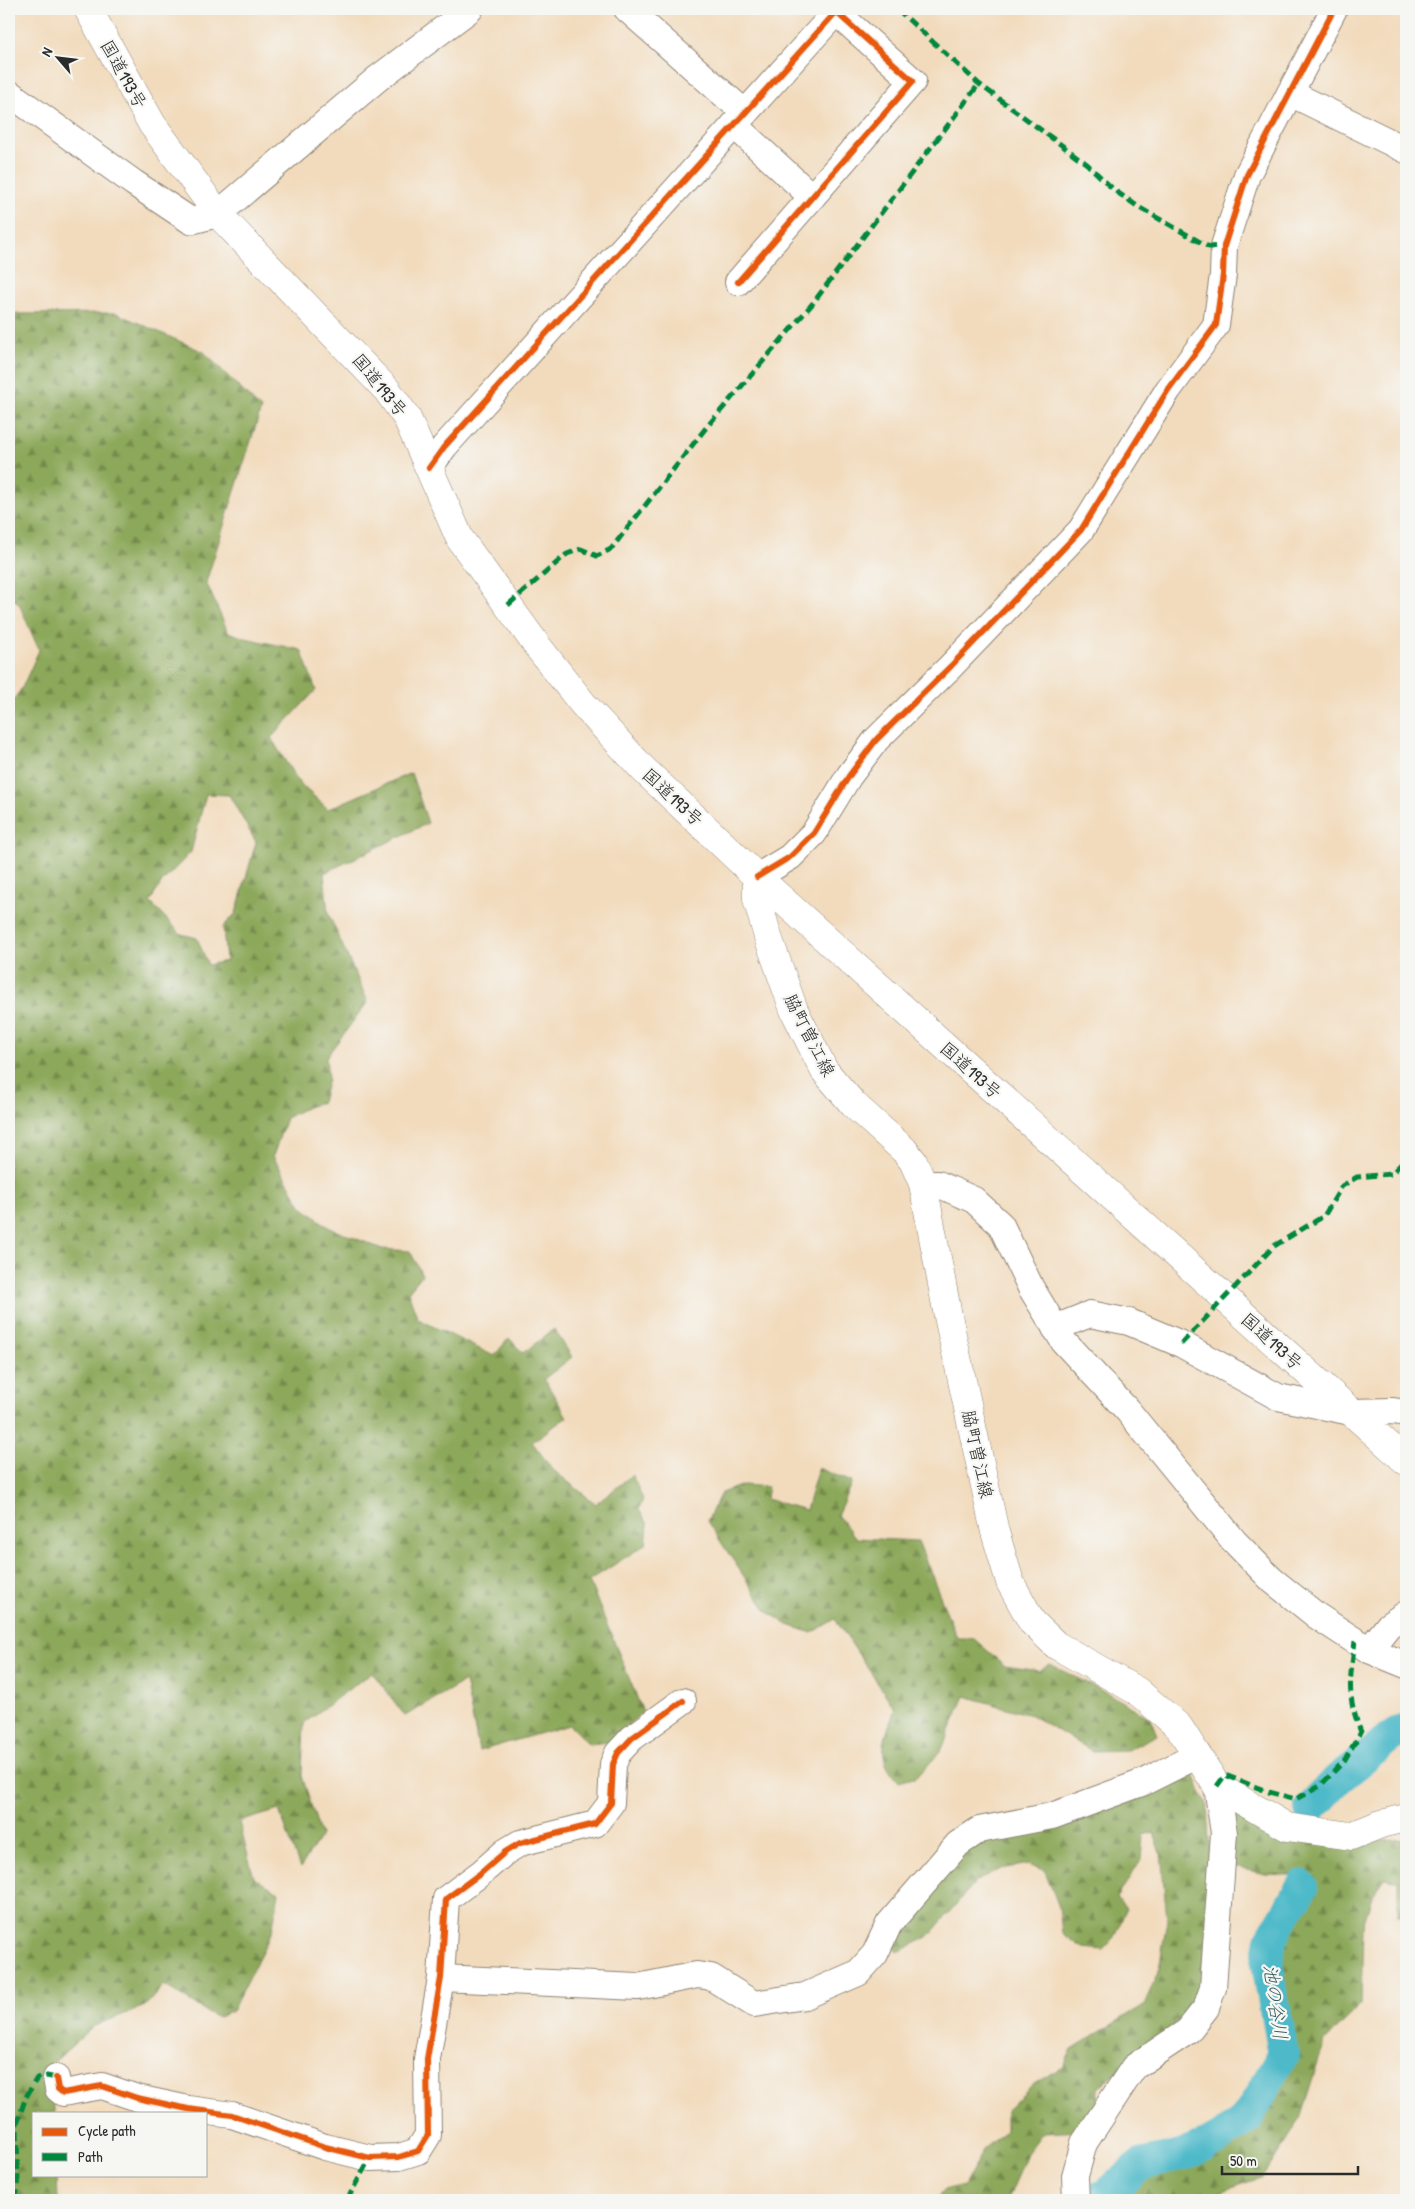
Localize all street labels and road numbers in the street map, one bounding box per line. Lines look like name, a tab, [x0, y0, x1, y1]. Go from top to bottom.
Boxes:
street label: 国道193号	[95, 35, 153, 113]
street label: 国道193号	[347, 348, 413, 422]
street label: 国道193号	[637, 762, 709, 832]
street label: 脇町曽江線	[778, 989, 842, 1081]
street label: 国道193号	[935, 1036, 1007, 1104]
street label: 国道193号	[1236, 1307, 1308, 1375]
street label: 脇町曽江線	[956, 1407, 1000, 1501]

